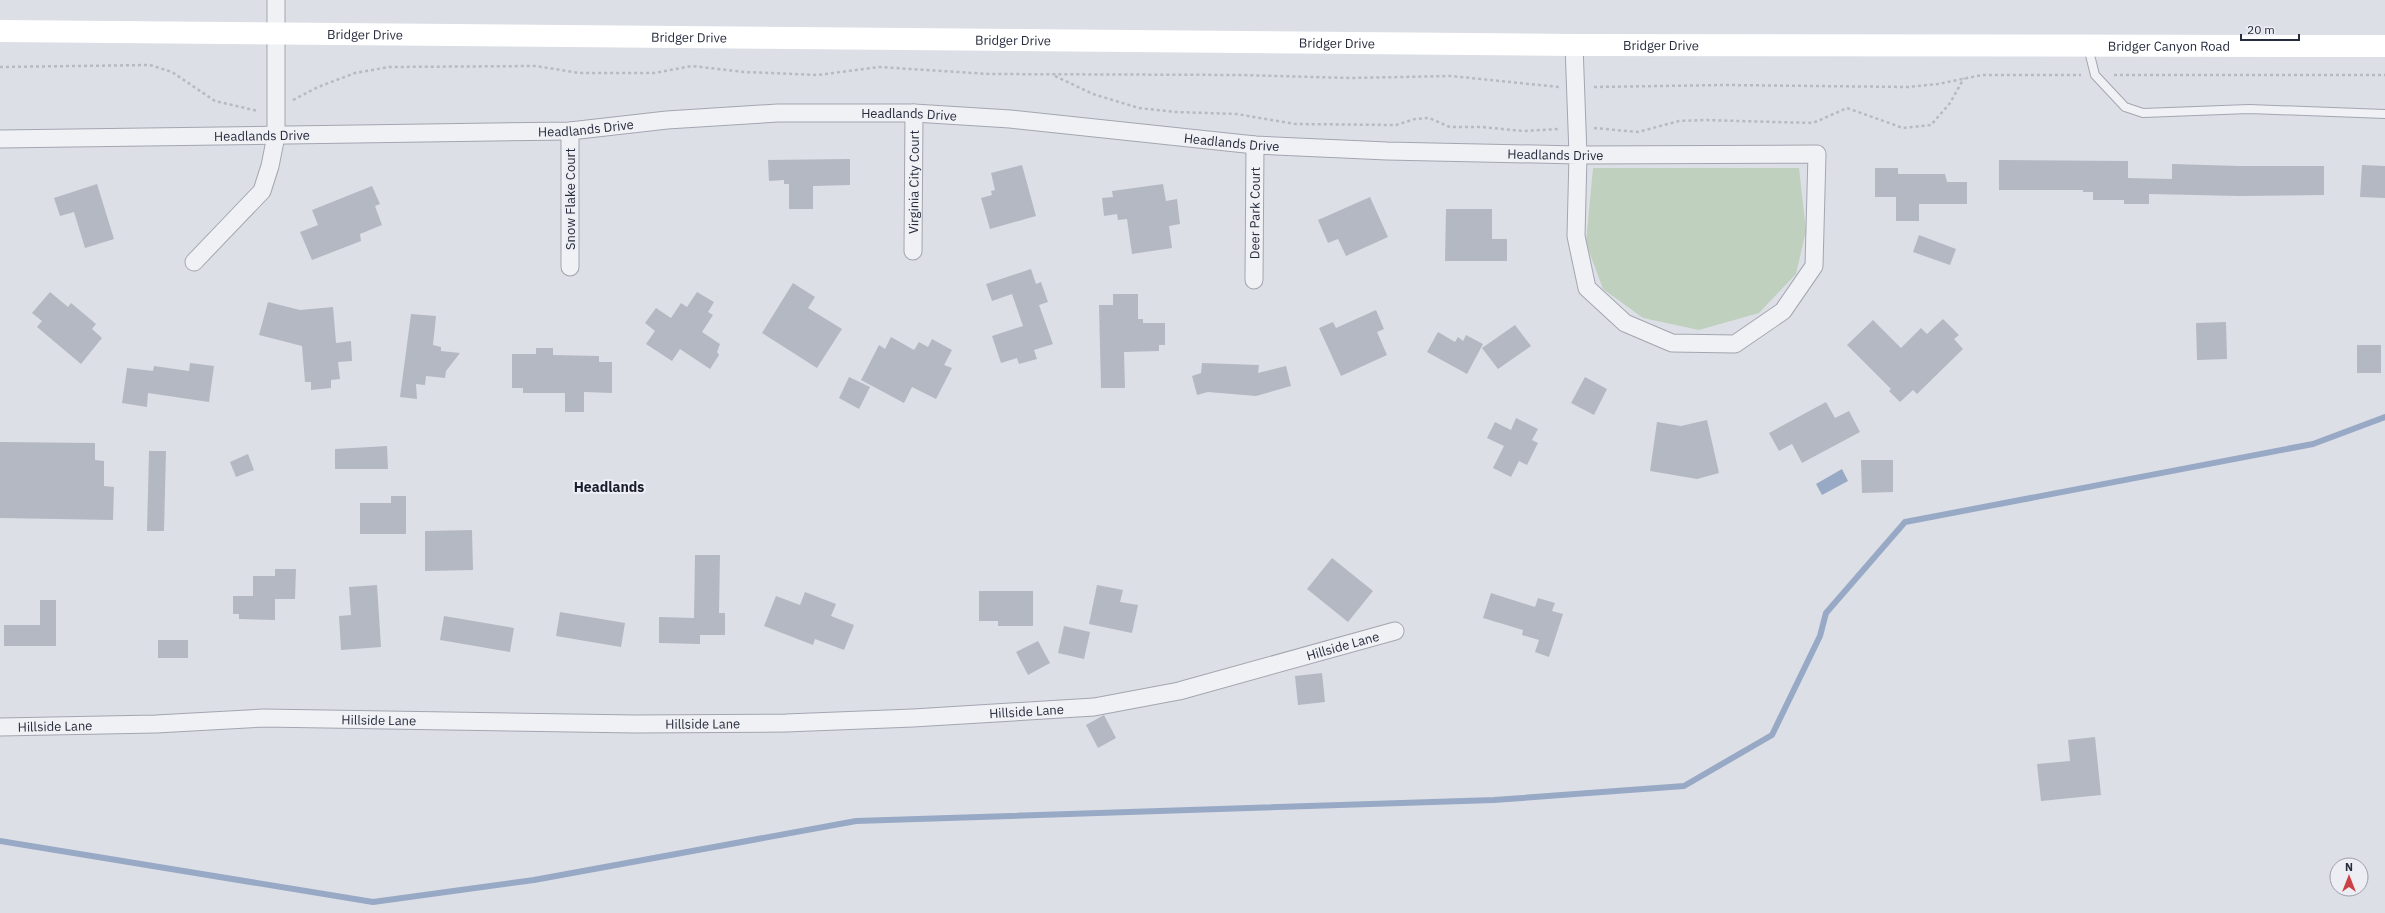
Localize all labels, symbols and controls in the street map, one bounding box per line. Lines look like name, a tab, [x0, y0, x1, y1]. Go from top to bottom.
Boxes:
scale bar	[2241, 16, 2299, 42]
text: 20 m	[2247, 22, 2275, 37]
street label: Bridger Drive	[327, 25, 403, 43]
street label: Bridger Drive	[651, 28, 727, 46]
street label: Bridger Drive	[975, 31, 1051, 49]
street label: Bridger Drive	[1299, 34, 1375, 52]
street label: Bridger Drive	[1623, 37, 1699, 54]
street label: Bridger Canyon Road	[2108, 37, 2230, 54]
street label: Headlands Drive	[861, 105, 958, 124]
street label: Headlands Drive	[538, 115, 634, 140]
street label: Headlands Drive	[214, 126, 310, 144]
street label: Headlands Drive	[1183, 129, 1280, 155]
street label: Virginia City Court	[905, 130, 922, 234]
street label: Headlands Drive	[1507, 145, 1603, 164]
street label: Snow Flake Court	[562, 148, 579, 250]
street label: Deer Park Court	[1246, 167, 1263, 259]
district label: Headlands	[574, 478, 644, 496]
street label: Hillside Lane	[1304, 627, 1381, 664]
street label: Hillside Lane	[989, 700, 1064, 722]
street label: Hillside Lane	[341, 711, 416, 729]
street label: Hillside Lane	[665, 715, 740, 732]
street label: Hillside Lane	[17, 717, 93, 735]
north arrow	[2329, 857, 2369, 897]
text: N	[2345, 860, 2353, 874]

